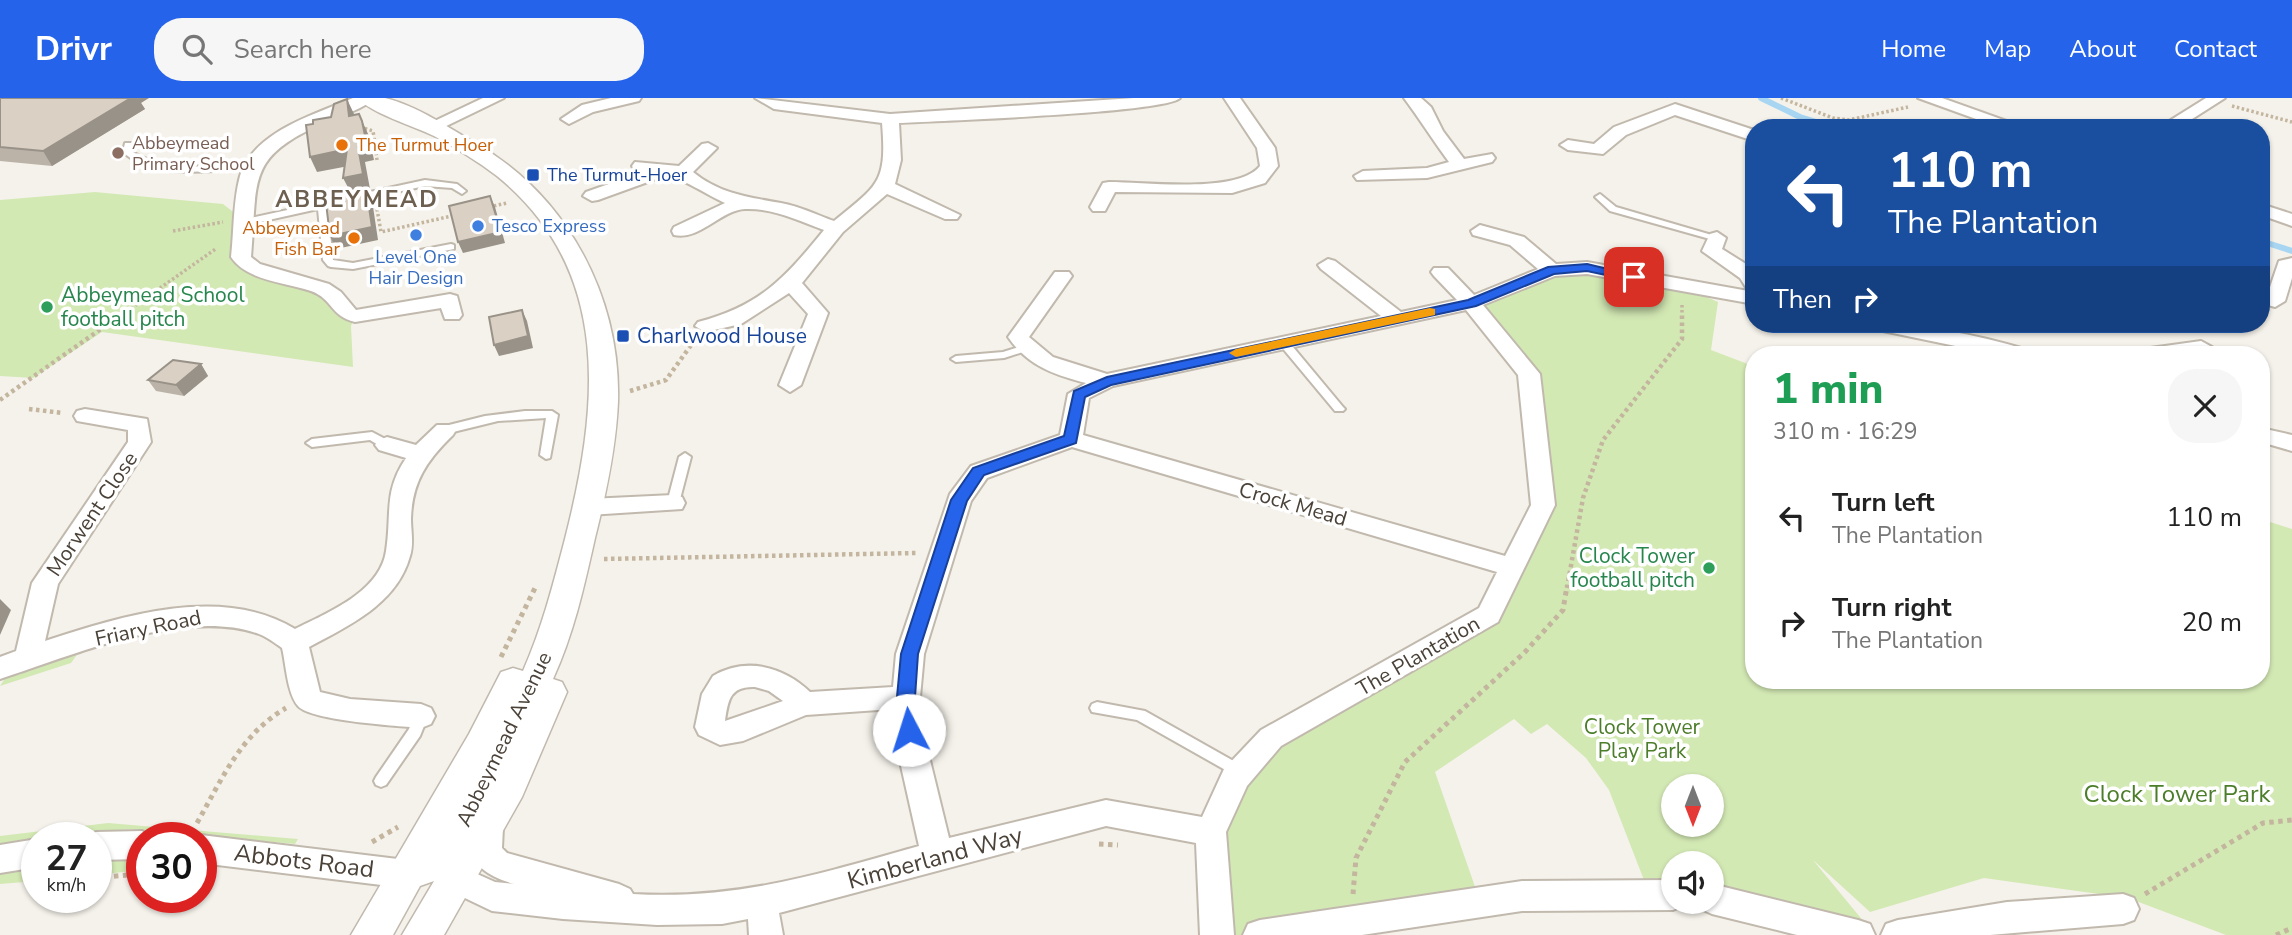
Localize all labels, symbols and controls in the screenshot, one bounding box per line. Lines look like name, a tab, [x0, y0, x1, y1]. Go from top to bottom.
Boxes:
search box	[154, 18, 644, 81]
text: Drivr	[35, 27, 112, 72]
icon: search	[178, 30, 216, 68]
text: Search here	[234, 32, 372, 67]
text: Home	[1881, 33, 1946, 65]
text: Map	[1984, 33, 2031, 65]
text: About	[2069, 33, 2136, 65]
text: Contact	[2174, 33, 2257, 65]
place label: Abbeymead Primary School	[132, 131, 255, 176]
place label: The Turmut Hoer	[356, 133, 494, 157]
marker: The Turmut Hoer	[334, 137, 350, 153]
text: 110 m	[1888, 137, 2032, 204]
marker: Abbeymead Primary School	[110, 145, 126, 161]
icon: left	[1773, 147, 1864, 238]
place label: The Turmut-Hoer	[547, 163, 688, 187]
marker: The Turmut-Hoer	[525, 167, 541, 183]
district label: ABBEYMEAD	[275, 184, 439, 215]
text: The Plantation	[1888, 201, 2098, 244]
place label: Tesco Express	[492, 214, 606, 238]
place label: Abbeymead Fish Bar	[242, 216, 341, 261]
marker: Tesco Express	[470, 218, 486, 234]
marker: Level One Hair Design	[408, 227, 424, 243]
marker: Abbeymead Fish Bar	[346, 230, 362, 246]
place label: Level One Hair Design	[368, 245, 464, 290]
pin	[1604, 247, 1664, 307]
icon: arrive	[1615, 258, 1653, 296]
icon: right	[1846, 280, 1884, 318]
place label: Abbeymead School football pitch	[61, 281, 245, 333]
text: Then	[1773, 282, 1832, 317]
marker: Abbeymead School football pitch	[39, 299, 55, 315]
place label: Charlwood House	[637, 322, 807, 350]
marker: Charlwood House	[615, 328, 631, 344]
text: 1 min	[1773, 361, 1883, 418]
button: close	[2168, 369, 2242, 443]
text: 310 m · 16:29	[1773, 416, 1918, 447]
street label: Morwent Close	[40, 446, 144, 582]
street label: Crock Mead	[1236, 475, 1350, 533]
text: Turn left	[1832, 485, 1935, 520]
icon: left	[1773, 499, 1811, 537]
text: 110 m	[2166, 500, 2242, 535]
text: The Plantation	[1832, 520, 1983, 551]
place label: Clock Tower football pitch	[1570, 542, 1695, 594]
marker: Clock Tower football pitch	[1701, 560, 1717, 576]
text: Turn right	[1832, 590, 1951, 625]
street label: Friary Road	[92, 603, 204, 653]
icon: right	[1773, 604, 1811, 642]
text: 20 m	[2182, 605, 2242, 640]
street label: The Plantation	[1351, 609, 1485, 703]
text: The Plantation	[1832, 625, 1983, 656]
street label: Abbeymead Avenue	[450, 647, 558, 831]
position arrow	[872, 693, 946, 767]
park label: Clock Tower Play Park	[1584, 713, 1701, 765]
north arrow	[1661, 774, 1724, 836]
map controls	[1661, 774, 1724, 914]
park label: Clock Tower Park	[2083, 778, 2271, 810]
street label: Kimberland Way	[844, 819, 1027, 897]
speed limit sign: 30	[126, 822, 217, 913]
text: 27	[45, 835, 88, 882]
street label: Abbots Road	[232, 837, 376, 885]
button: sound	[1661, 851, 1724, 914]
text: km/h	[47, 873, 86, 897]

